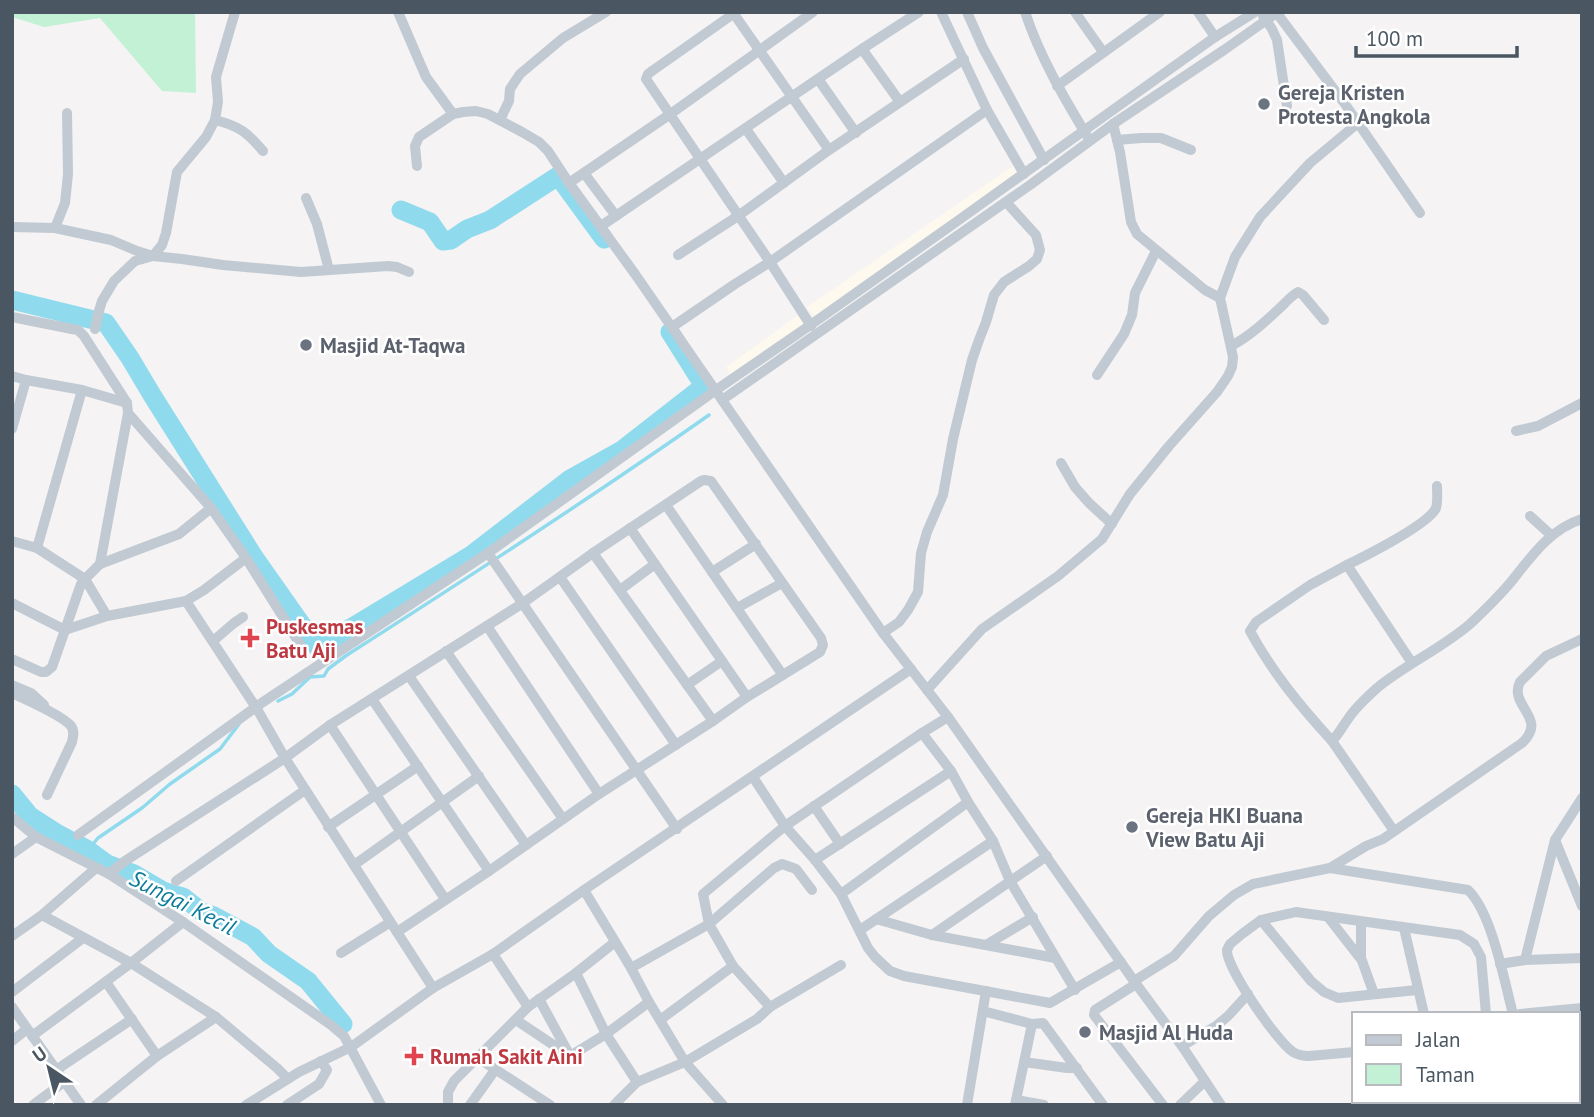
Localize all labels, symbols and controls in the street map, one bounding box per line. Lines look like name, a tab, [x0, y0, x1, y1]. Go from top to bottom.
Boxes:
scale bar	[1356, 14, 1517, 58]
text: 100 m	[1366, 25, 1423, 52]
place label: Gereja Kristen Protesta Angkola	[1278, 79, 1430, 130]
marker: Gereja Kristen Protesta Angkola	[1256, 96, 1272, 112]
place label: Masjid At-Taqwa	[320, 332, 465, 359]
marker: Masjid At-Taqwa	[298, 337, 314, 353]
place label: Puskesmas Batu Aji	[266, 613, 363, 664]
marker: Puskesmas Batu Aji	[240, 628, 260, 648]
place label: Gereja HKI Buana View Batu Aji	[1145, 802, 1303, 853]
marker: Gereja HKI Buana View Batu Aji	[1124, 819, 1140, 835]
water label: Sungai Kecil	[125, 863, 241, 941]
legend	[1352, 1012, 1580, 1103]
place label: Masjid Al Huda	[1099, 1019, 1233, 1046]
marker: Masjid Al Huda	[1077, 1024, 1093, 1040]
text: Jalan	[1415, 1026, 1461, 1053]
north arrow	[14, 1033, 84, 1103]
text: U	[27, 1041, 51, 1067]
place label: Rumah Sakit Aini	[430, 1043, 583, 1070]
marker: Rumah Sakit Aini	[404, 1046, 424, 1066]
text: Taman	[1416, 1061, 1475, 1088]

